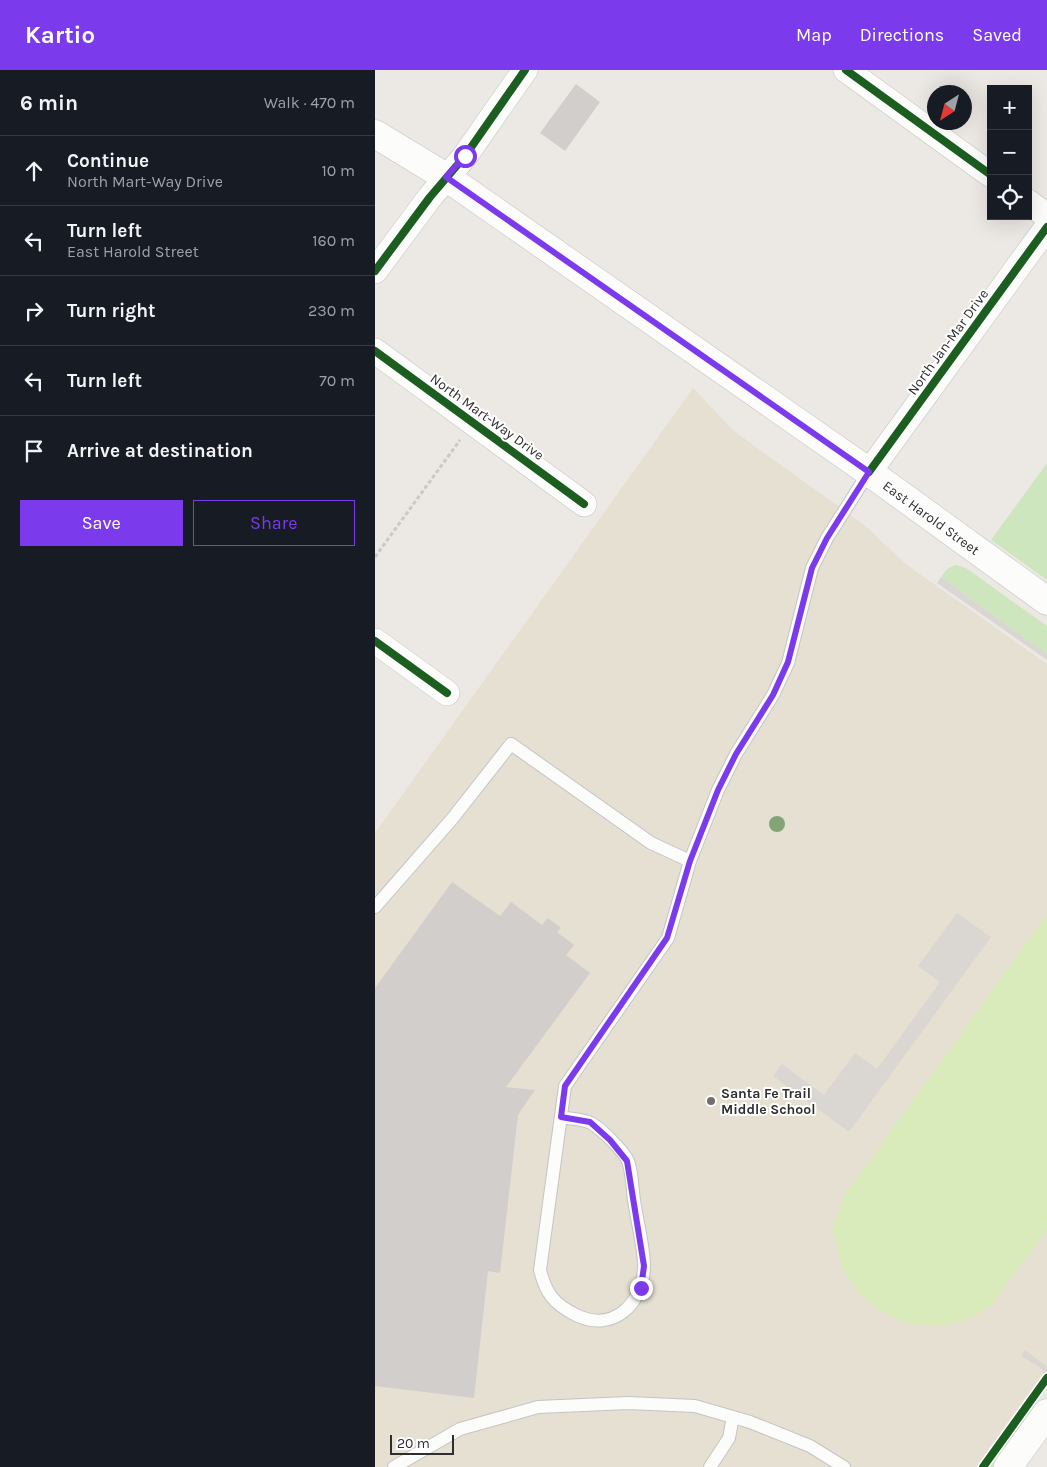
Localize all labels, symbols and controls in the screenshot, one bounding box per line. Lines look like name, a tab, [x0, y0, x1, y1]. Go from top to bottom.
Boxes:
text: Kartio	[25, 21, 95, 49]
text: Map	[796, 24, 832, 46]
text: Directions	[860, 24, 944, 46]
text: Saved	[972, 24, 1022, 46]
north arrow	[927, 85, 972, 130]
map controls	[987, 85, 1032, 220]
button: +	[987, 85, 1032, 130]
text: 6 min	[20, 91, 78, 115]
text: Walk · 470 m	[264, 93, 355, 112]
button: −	[987, 130, 1032, 175]
route start	[454, 145, 477, 168]
text: Continue	[67, 150, 149, 172]
icon: ahead	[20, 157, 48, 185]
text: 10 m	[321, 161, 355, 180]
text: North Mart-Way Drive	[67, 172, 223, 191]
button: locate	[987, 175, 1032, 220]
text: Turn left	[67, 220, 142, 242]
icon: left	[20, 227, 48, 255]
text: 160 m	[312, 231, 355, 250]
text: East Harold Street	[67, 242, 199, 261]
street label: North Jan-Mar Drive	[904, 286, 992, 398]
icon: right	[20, 297, 48, 325]
text: Turn right	[67, 300, 156, 322]
text: 230 m	[308, 301, 355, 320]
icon: left	[20, 367, 48, 395]
text: Turn left	[67, 370, 142, 392]
street label: North Mart-Way Drive	[427, 370, 547, 464]
text: 70 m	[319, 371, 355, 390]
icon: arrive	[20, 437, 48, 465]
text: Arrive at destination	[67, 440, 253, 462]
street label: East Harold Street	[879, 477, 983, 559]
button: Save	[20, 500, 183, 546]
button: Share	[193, 500, 355, 546]
place label: Santa Fe Trail Middle School	[721, 1085, 815, 1118]
marker: Santa Fe Trail Middle School	[705, 1095, 717, 1107]
route end	[630, 1277, 653, 1300]
scale bar	[390, 1432, 454, 1455]
text: 20 m	[397, 1435, 430, 1452]

